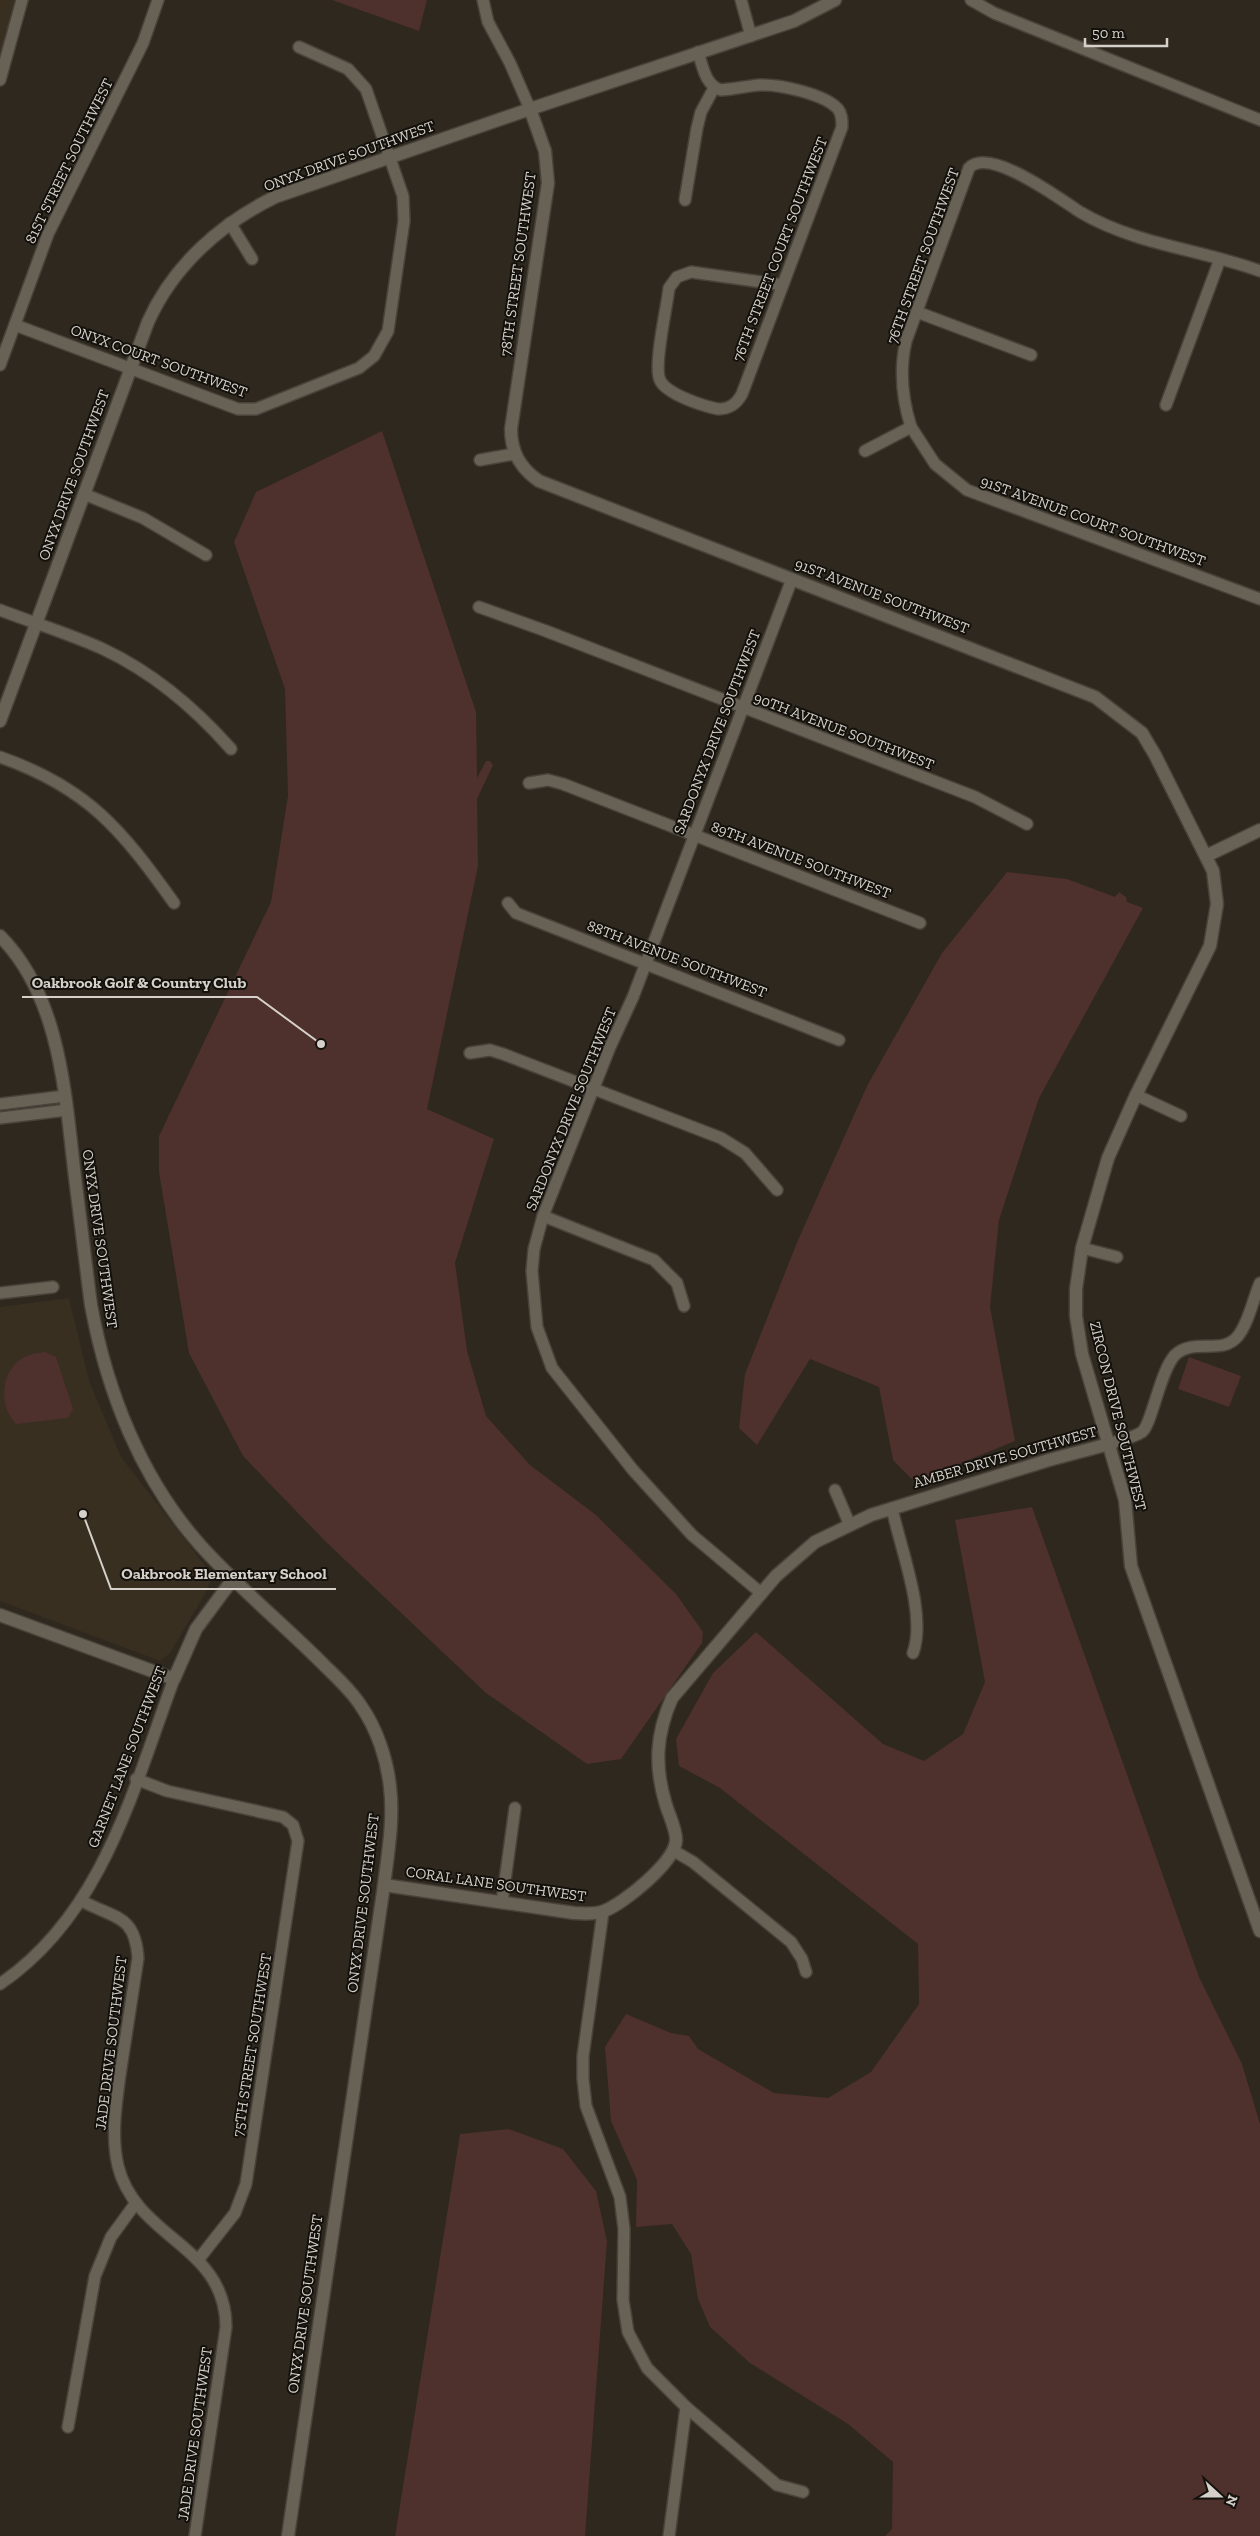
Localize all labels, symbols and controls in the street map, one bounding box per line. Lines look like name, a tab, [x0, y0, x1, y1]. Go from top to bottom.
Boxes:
scale bar	[1085, 15, 1168, 47]
text: 50 m	[1092, 24, 1125, 42]
street label: 81ST STREET SOUTHWEST	[21, 76, 117, 246]
street label: ONYX DRIVE SOUTHWEST	[261, 117, 437, 195]
street label: 76TH STREET COURT SOUTHWEST	[729, 134, 831, 364]
street label: 76TH STREET SOUTHWEST	[883, 166, 963, 346]
street label: 78TH STREET SOUTHWEST	[496, 171, 540, 357]
street label: ONYX COURT SOUTHWEST	[68, 321, 250, 401]
street label: ONYX DRIVE SOUTHWEST	[35, 387, 113, 563]
street label: 91ST AVENUE COURT SOUTHWEST	[978, 472, 1208, 570]
street label: 91ST AVENUE SOUTHWEST	[792, 554, 972, 638]
street label: SARDONYX DRIVE SOUTHWEST	[670, 627, 764, 837]
street label: 90TH AVENUE SOUTHWEST	[751, 688, 937, 774]
street label: 89TH AVENUE SOUTHWEST	[709, 817, 893, 903]
street label: 88TH AVENUE SOUTHWEST	[584, 916, 770, 1002]
callout: Oakbrook Golf & Country Club	[22, 966, 257, 997]
text: Oakbrook Golf & Country Club	[32, 973, 246, 992]
street label: SARDONYX DRIVE SOUTHWEST	[522, 1005, 620, 1213]
street label: ONYX DRIVE SOUTHWEST	[79, 1148, 121, 1330]
street label: ZIRCON DRIVE SOUTHWEST	[1086, 1320, 1150, 1512]
street label: AMBER DRIVE SOUTHWEST	[911, 1422, 1099, 1492]
callout: Oakbrook Elementary School	[111, 1558, 336, 1589]
text: Oakbrook Elementary School	[121, 1564, 327, 1583]
street label: GARNET LANE SOUTHWEST	[84, 1664, 170, 1850]
street label: ONYX DRIVE SOUTHWEST	[343, 1812, 383, 1994]
street label: CORAL LANE SOUTHWEST	[405, 1862, 587, 1906]
street label: 75TH STREET SOUTHWEST	[229, 1952, 275, 2138]
street label: JADE DRIVE SOUTHWEST	[91, 1955, 131, 2131]
street label: ONYX DRIVE SOUTHWEST	[284, 2213, 326, 2395]
street label: JADE DRIVE SOUTHWEST	[174, 2346, 216, 2522]
north arrow	[1195, 2471, 1245, 2521]
text: N	[1222, 2492, 1242, 2509]

